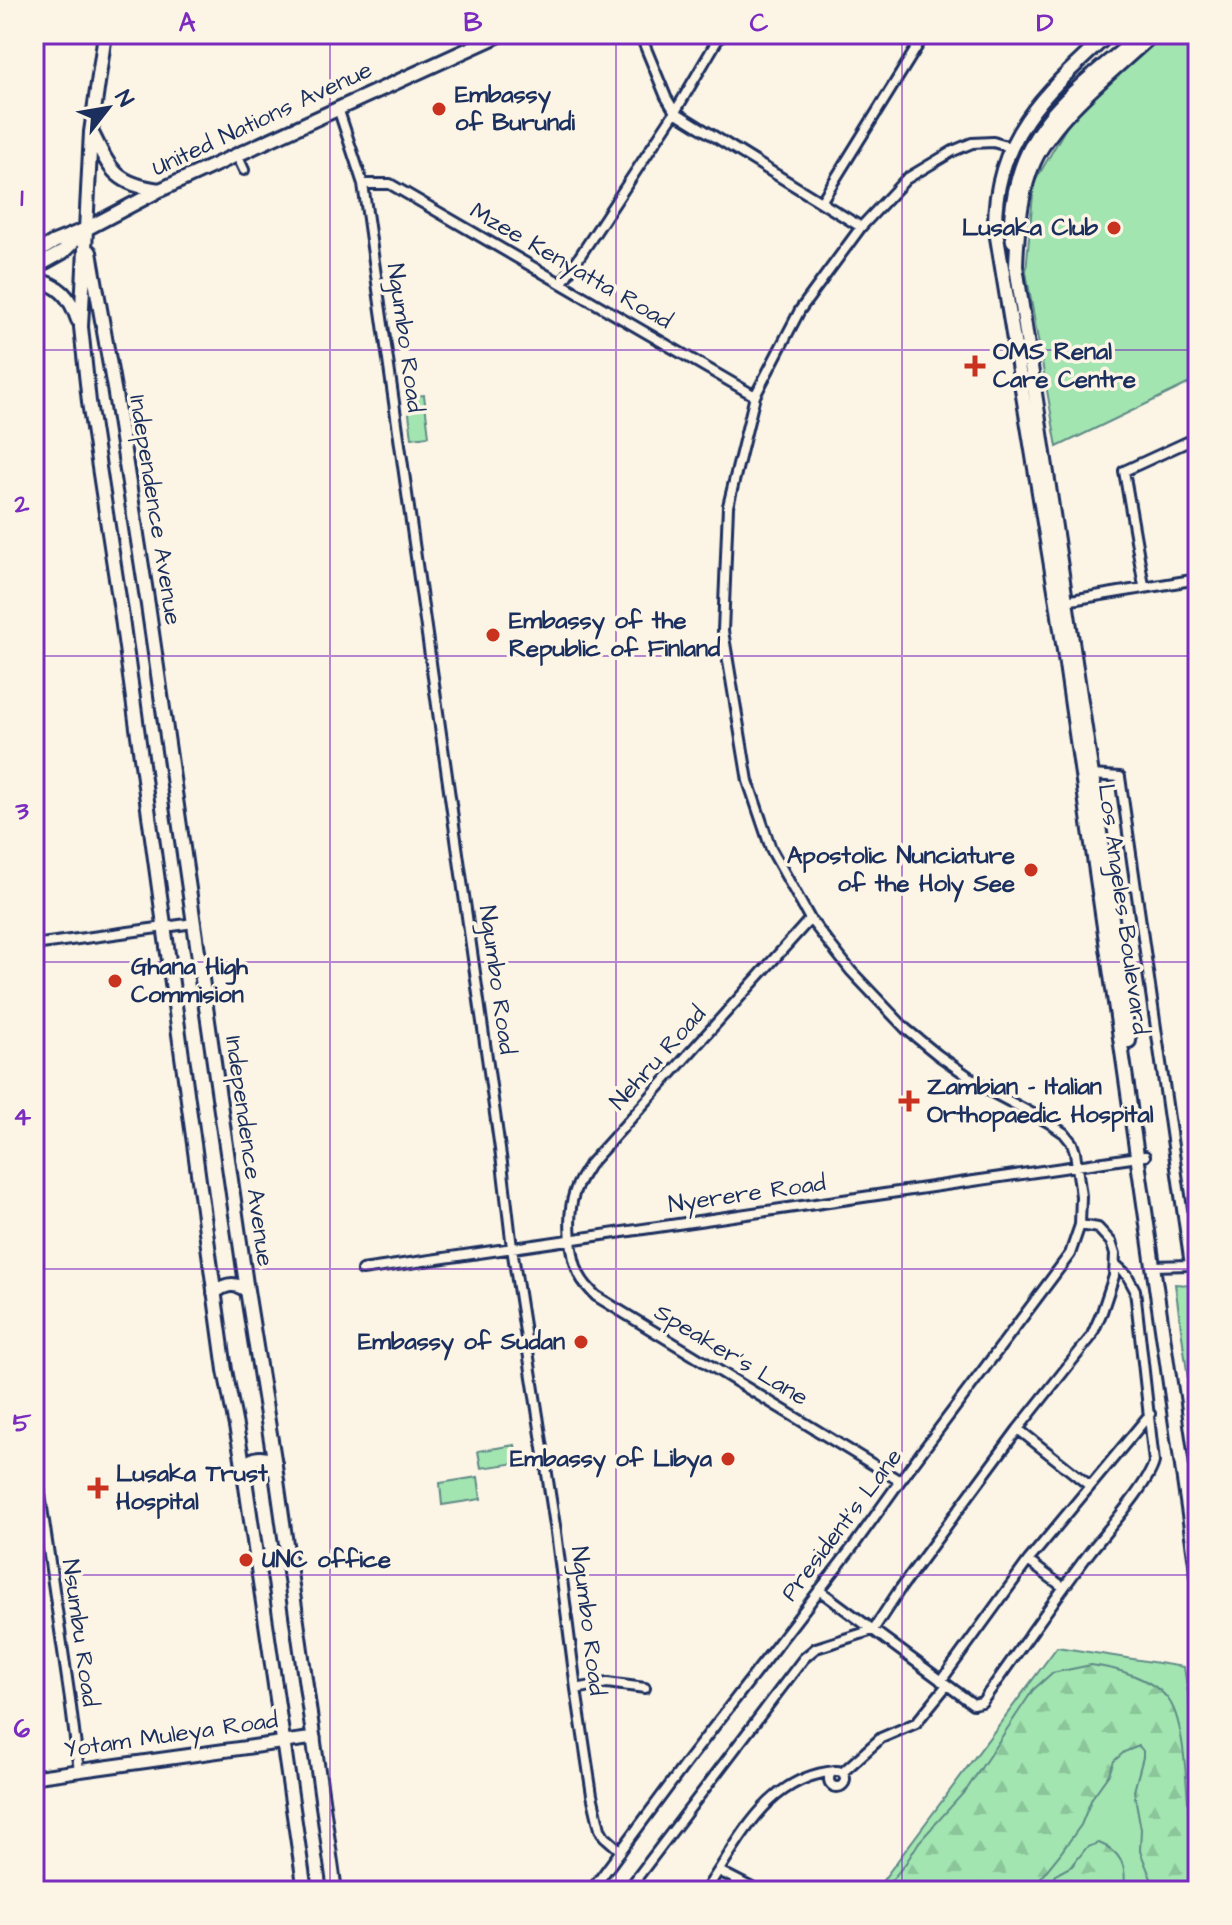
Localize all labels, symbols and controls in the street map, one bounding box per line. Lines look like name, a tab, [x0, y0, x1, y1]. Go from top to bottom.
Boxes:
text: A	[179, 5, 196, 41]
text: B	[464, 5, 483, 41]
text: C	[750, 5, 769, 41]
text: D	[1037, 5, 1054, 41]
street label: United Nations Avenue	[146, 53, 378, 185]
north arrow	[68, 68, 148, 148]
place label: Embassy of Burundi	[455, 78, 575, 140]
text: N	[107, 85, 141, 113]
marker: Embassy of Burundi	[430, 100, 448, 118]
text: 1	[20, 180, 24, 216]
street label: Mzee Kenyatta Road	[463, 194, 678, 339]
place label: Lusaka Club	[962, 211, 1099, 245]
marker: Lusaka Club	[1105, 219, 1123, 237]
street label: Ngumbo Road	[377, 261, 432, 415]
place label: OMS Renal Care Centre	[993, 335, 1136, 397]
marker: OMS Renal Care Centre	[964, 355, 986, 377]
street label: Independence Avenue	[120, 393, 190, 627]
text: 2	[14, 486, 30, 522]
place label: Embassy of the Republic of Finland	[509, 604, 721, 666]
marker: Embassy of the Republic of Finland	[484, 626, 502, 644]
street label: Los Angeles Boulevard	[1088, 782, 1157, 1037]
text: 3	[14, 793, 29, 829]
place label: Apostolic Nunciature of the Holy See	[787, 839, 1015, 903]
marker: Apostolic Nunciature of the Holy See	[1022, 861, 1040, 879]
street label: Ngumbo Road	[469, 903, 524, 1057]
place label: Ghana High Commision	[131, 950, 249, 1012]
marker: Ghana High Commision	[106, 972, 124, 990]
street label: Nehru Road	[602, 998, 714, 1118]
street label: Independence Avenue	[216, 1034, 282, 1268]
place label: Zambian - Italian Orthopaedic Hospital	[927, 1070, 1154, 1132]
marker: Zambian - Italian Orthopaedic Hospital	[898, 1090, 920, 1112]
text: 4	[13, 1099, 31, 1135]
street label: Nyerere Road	[666, 1166, 828, 1223]
street label: Speaker's Lane	[648, 1296, 814, 1414]
place label: Embassy of Sudan	[358, 1325, 565, 1361]
marker: Embassy of Sudan	[572, 1333, 590, 1351]
text: 5	[13, 1405, 32, 1441]
street label: President's Lane	[773, 1441, 911, 1609]
place label: Embassy of Libya	[510, 1442, 713, 1478]
marker: Embassy of Libya	[719, 1450, 737, 1468]
place label: Lusaka Trust Hospital	[116, 1457, 268, 1519]
marker: Lusaka Trust Hospital	[87, 1477, 109, 1499]
place label: UNC office	[262, 1543, 391, 1577]
street label: Ngumbo Road	[561, 1544, 614, 1698]
marker: UNC office	[237, 1551, 255, 1569]
street label: Nsumbu Road	[53, 1557, 107, 1709]
street label: Yotam Muleya Road	[62, 1703, 280, 1768]
text: 6	[14, 1711, 31, 1747]

